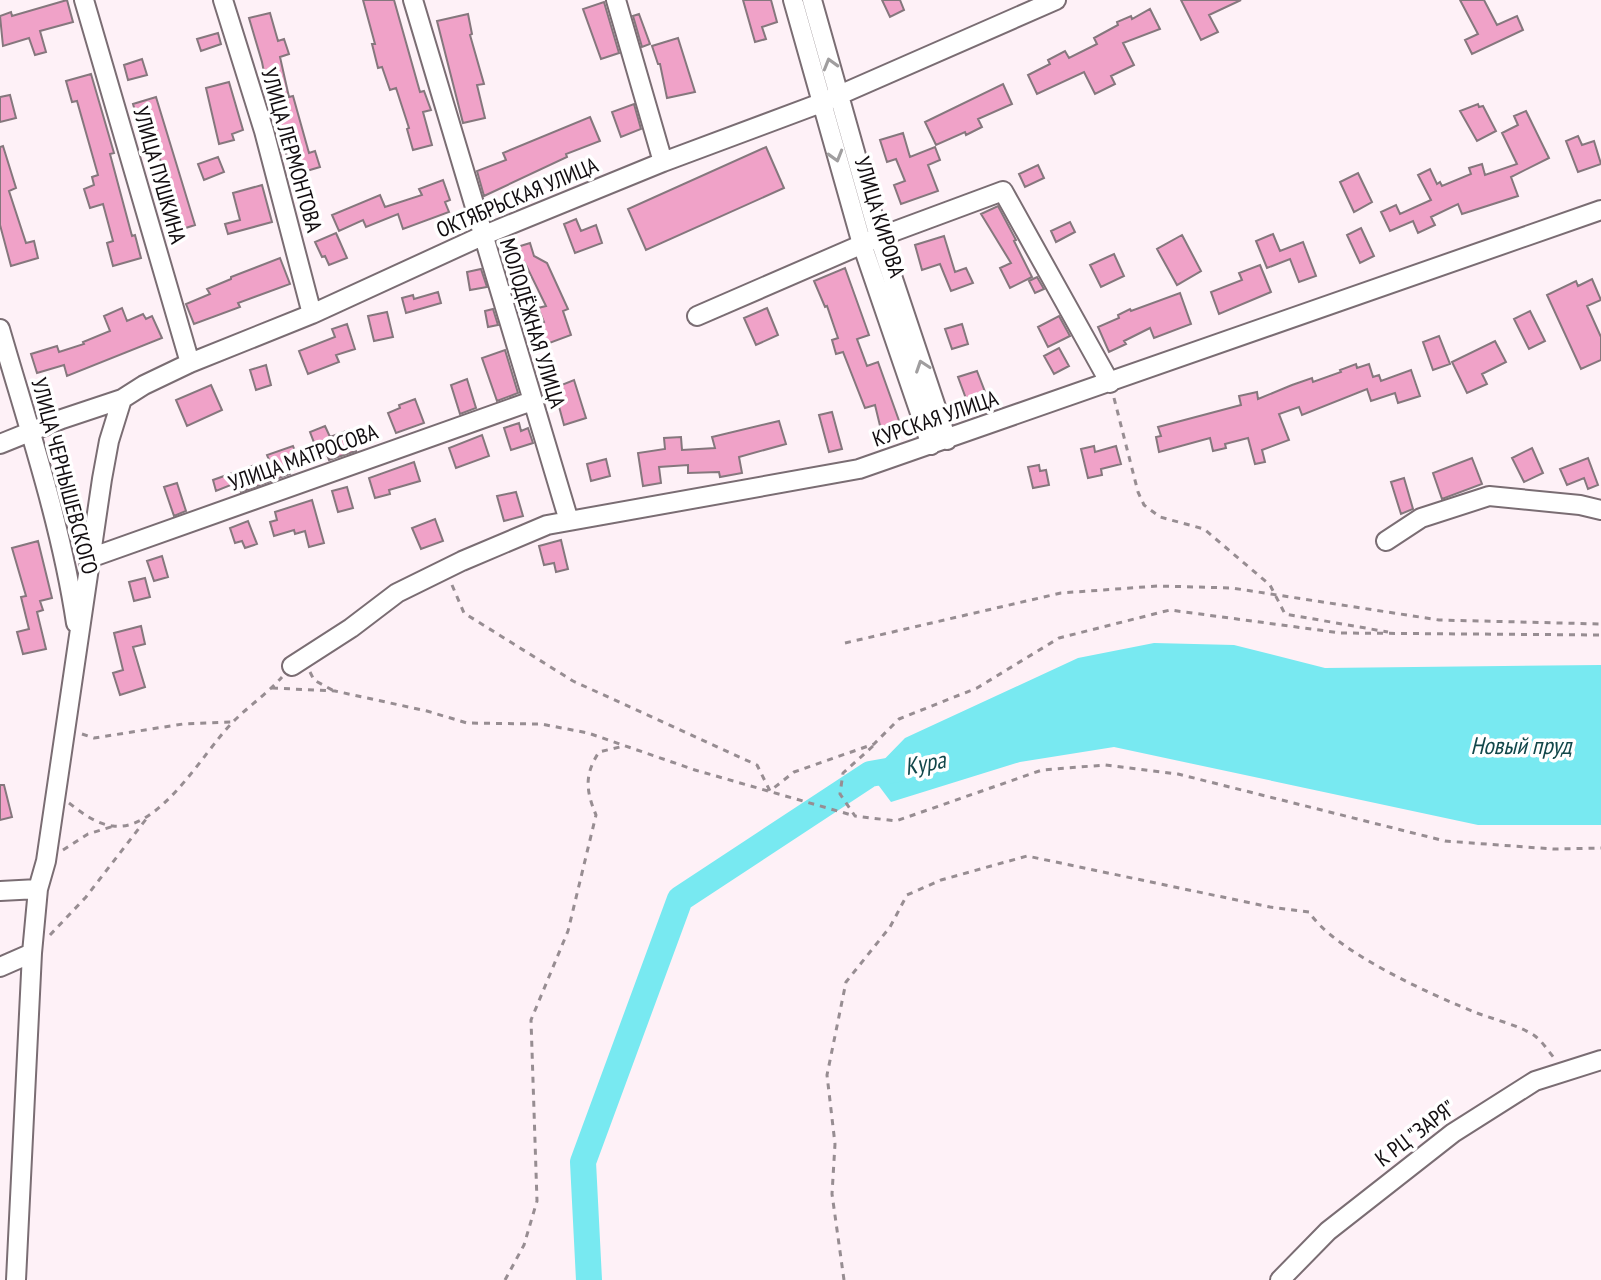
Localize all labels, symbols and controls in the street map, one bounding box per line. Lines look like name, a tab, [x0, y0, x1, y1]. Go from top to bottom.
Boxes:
one-way arrow	[823, 58, 839, 71]
street label: УЛИЦА ЛЕРМОНТОВА	[255, 65, 329, 236]
street label: УЛИЦА ПУШКИНА	[127, 103, 193, 247]
one-way arrow	[827, 149, 844, 163]
street label: ОКТЯБРЬСКАЯ УЛИЦА	[432, 150, 603, 244]
street label: УЛИЦА КИРОВА	[848, 153, 912, 281]
street label: МОЛОДЁЖНАЯ УЛИЦА	[494, 235, 572, 412]
one-way arrow	[916, 360, 932, 374]
street label: УЛИЦА ЧЕРНЫШЕВСКОГО	[25, 375, 105, 577]
street label: КУРСКАЯ УЛИЦА	[869, 383, 1002, 453]
street label: УЛИЦА МАТРОСОВА	[225, 417, 382, 497]
water label: Новый пруд	[1470, 730, 1573, 761]
water label: Кура	[902, 744, 949, 782]
street label: К РЦ "ЗАРЯ"	[1369, 1094, 1461, 1172]

